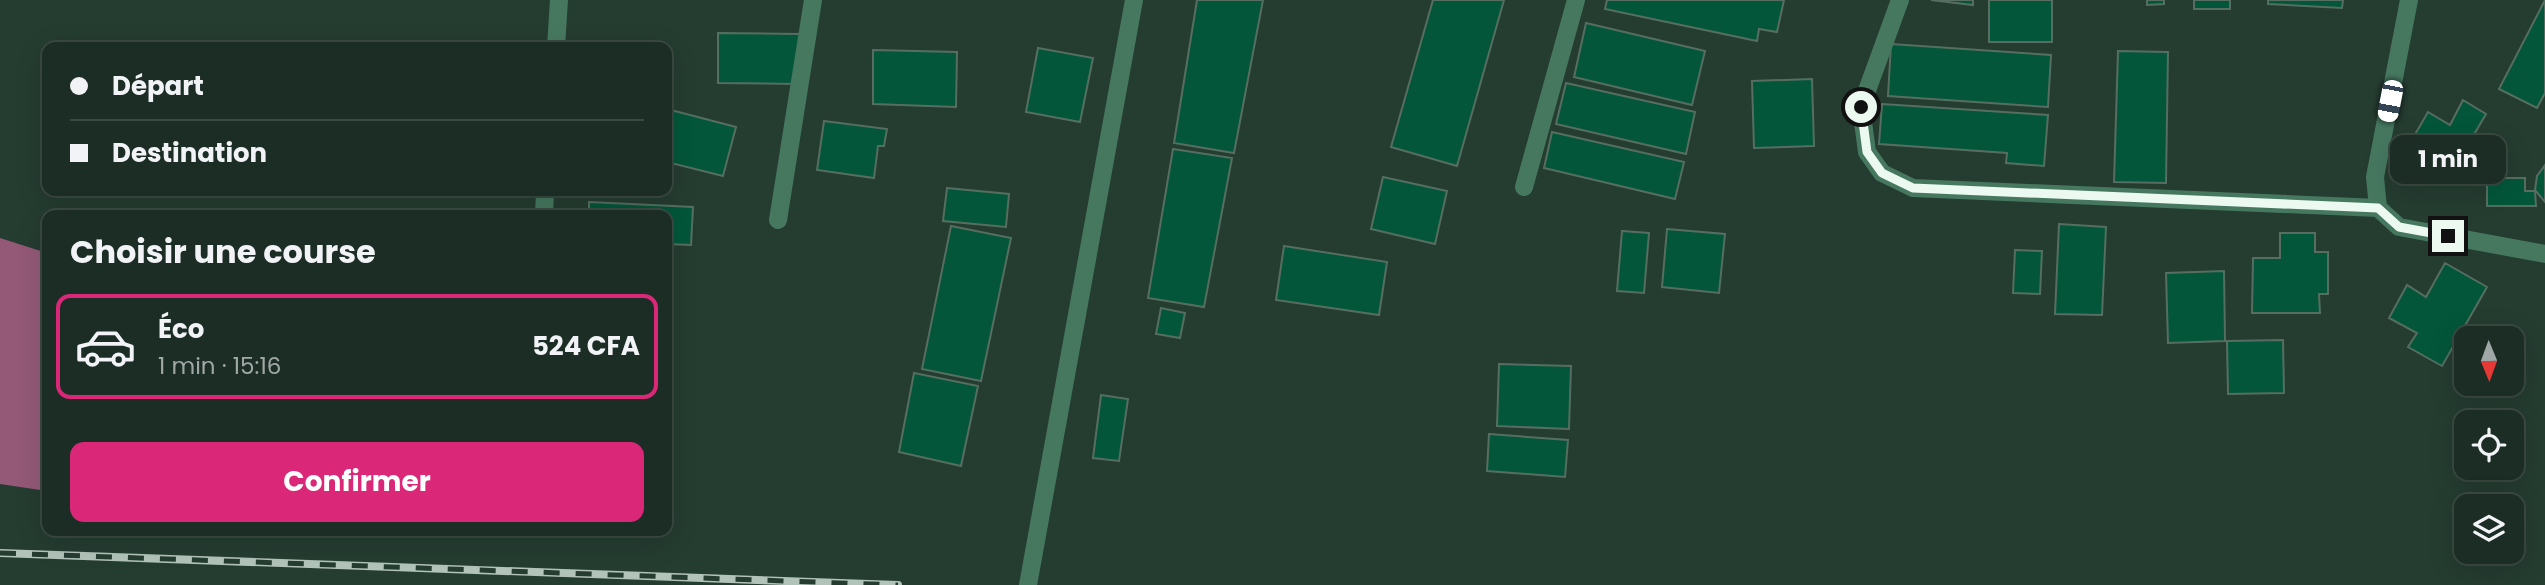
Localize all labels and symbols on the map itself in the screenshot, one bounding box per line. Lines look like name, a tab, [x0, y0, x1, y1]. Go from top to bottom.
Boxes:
car	[2376, 78, 2405, 124]
route start	[1845, 91, 1877, 123]
callout: 1 min	[2390, 134, 2506, 184]
route end	[2432, 220, 2464, 252]
north arrow	[2454, 326, 2524, 396]

